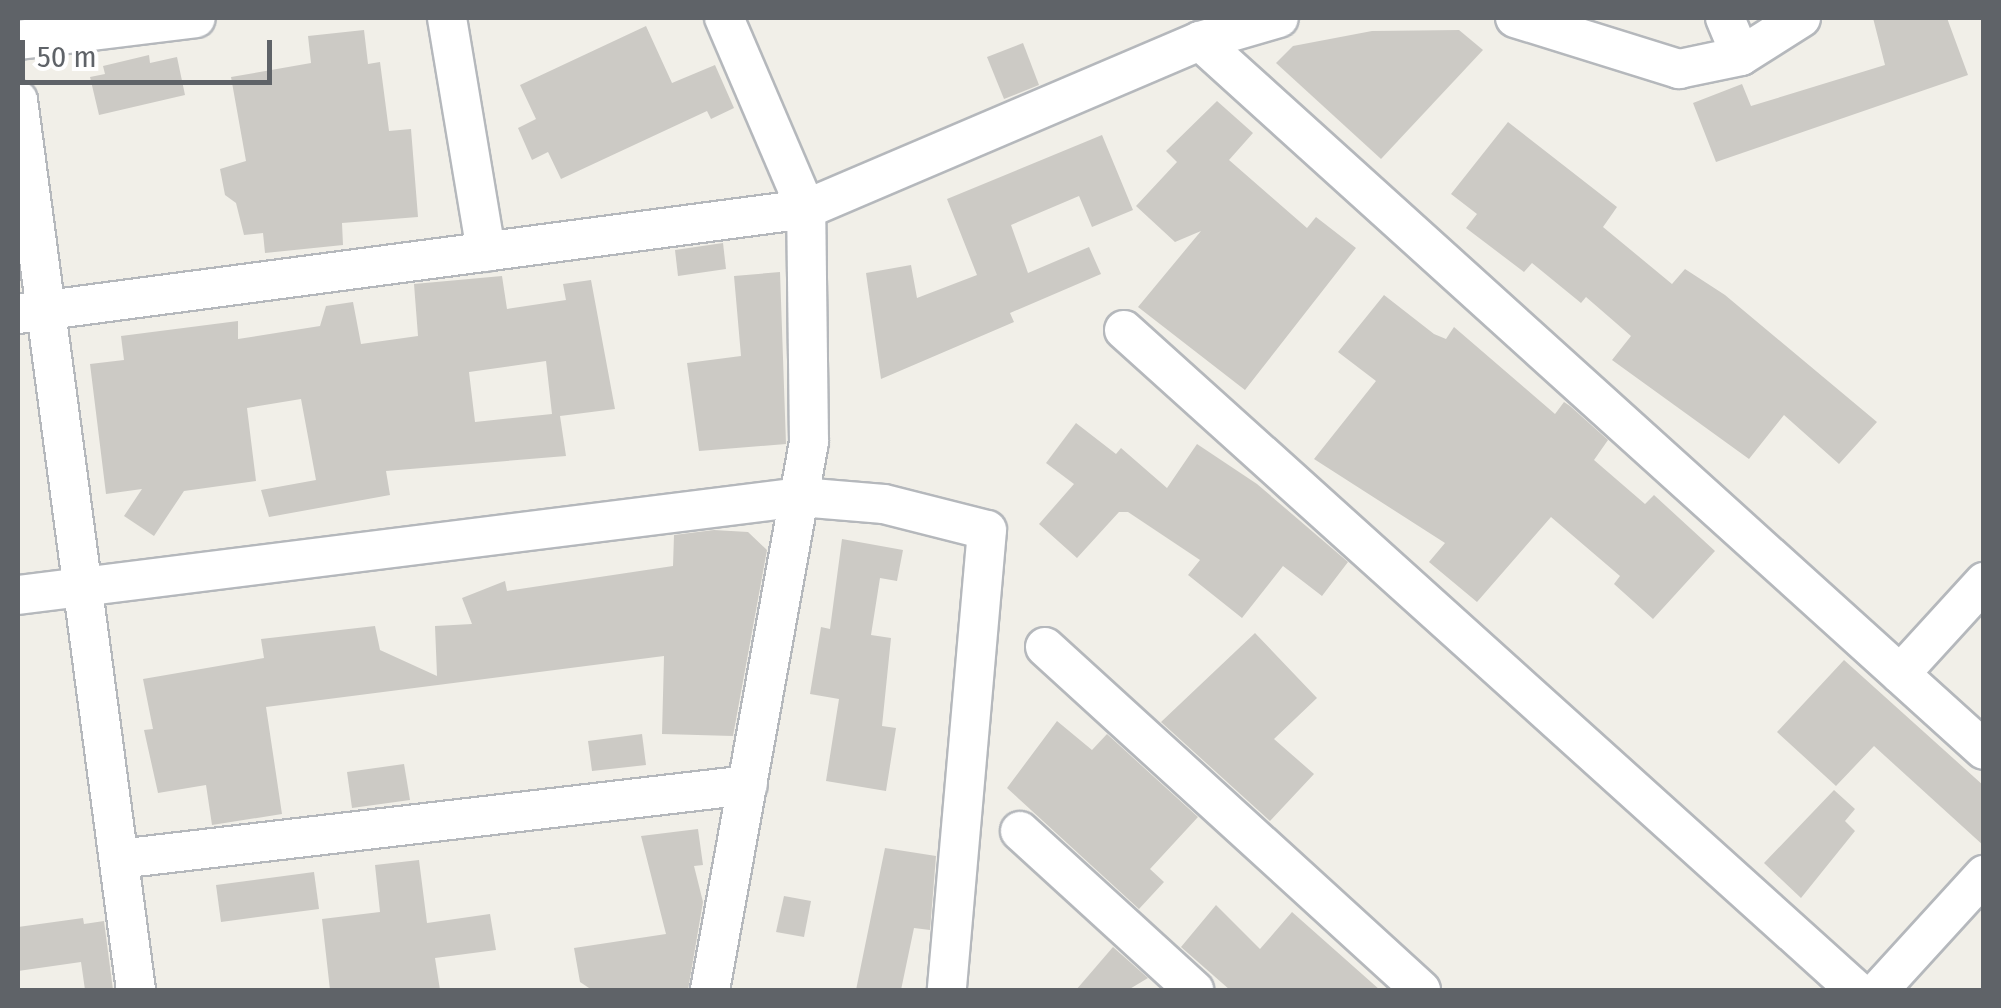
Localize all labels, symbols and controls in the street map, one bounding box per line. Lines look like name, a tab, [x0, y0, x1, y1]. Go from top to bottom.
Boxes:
scale bar	[25, 20, 278, 82]
text: 50 m	[37, 39, 97, 75]

